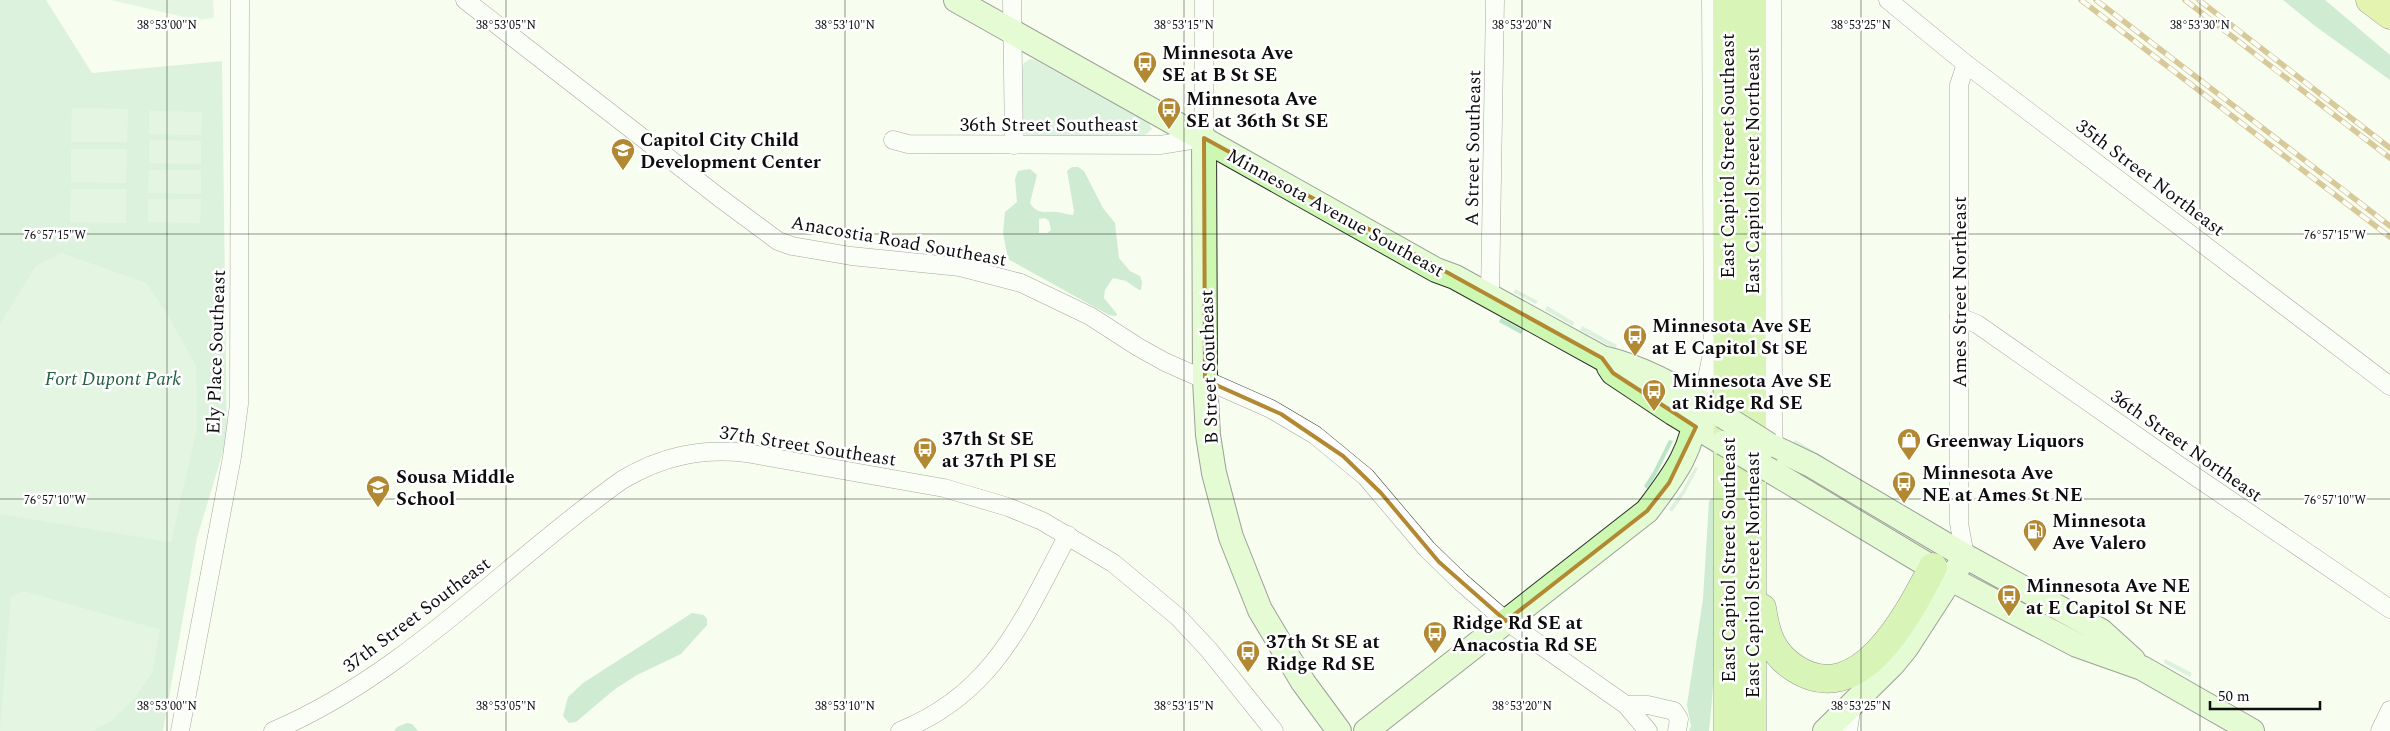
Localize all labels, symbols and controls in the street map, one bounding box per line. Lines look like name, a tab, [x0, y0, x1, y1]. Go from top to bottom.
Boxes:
text: 38°53'00"N	[137, 16, 197, 35]
text: 38°53'05"N	[476, 16, 536, 35]
text: 38°53'10"N	[815, 16, 875, 35]
text: 38°53'15"N	[1154, 16, 1214, 35]
text: 38°53'20"N	[1492, 16, 1552, 35]
text: 38°53'25"N	[1831, 16, 1891, 35]
text: 38°53'30"N	[2170, 16, 2230, 35]
street label: East Capitol Street Southeast	[1714, 33, 1743, 279]
place label: Minnesota Ave SE at B St SE	[1162, 39, 1293, 90]
street label: East Capitol Street Northeast	[1739, 47, 1768, 295]
bus stop icon: Minnesota Ave SE at B St SE	[1132, 50, 1158, 84]
street label: A Street Southeast	[1458, 69, 1489, 226]
place label: Minnesota Ave SE at 36th St SE	[1186, 85, 1328, 136]
bus stop icon: Minnesota Ave SE at 36th St SE	[1156, 96, 1182, 130]
street label: 36th Street Southeast	[960, 111, 1139, 140]
street label: 35th Street Northeast	[2069, 112, 2231, 244]
place label: Capitol City Child Development Center	[640, 126, 822, 177]
school or university icon: Capitol City Child Development Center	[610, 137, 636, 171]
street label: Minnesota Avenue Southeast	[1221, 141, 1450, 285]
street label: Ames Street Northeast	[1946, 196, 1975, 388]
street label: Anacostia Road Southeast	[789, 208, 1009, 275]
text: 76°57'15"W	[24, 226, 86, 245]
text: 76°57'15"W	[2304, 226, 2366, 245]
street label: Ely Place Southeast	[199, 269, 234, 435]
street label: B Street Southeast	[1192, 289, 1227, 445]
place label: Minnesota Ave SE at E Capitol St SE	[1652, 312, 1812, 363]
bus stop icon: Minnesota Ave SE at E Capitol St SE	[1622, 323, 1648, 357]
park label: Fort Dupont Park	[45, 365, 181, 394]
place label: Minnesota Ave SE at Ridge Rd SE	[1672, 367, 1832, 418]
bus stop icon: Minnesota Ave SE at Ridge Rd SE	[1641, 378, 1667, 412]
street label: 36th Street Northeast	[2104, 383, 2268, 510]
street label: 37th Street Southeast	[717, 418, 899, 475]
place label: 37th St SE at 37th Pl SE	[942, 425, 1057, 476]
shop icon: Greenway Liquors	[1896, 427, 1922, 461]
place label: Greenway Liquors	[1926, 427, 2084, 456]
bus stop icon: 37th St SE at 37th Pl SE	[912, 436, 938, 470]
street label: East Capitol Street Southeast	[1715, 437, 1744, 683]
street label: East Capitol Street Northeast	[1739, 451, 1768, 699]
place label: Minnesota Ave NE at Ames St NE	[1922, 459, 2083, 510]
place label: Sousa Middle School	[396, 463, 515, 514]
bus stop icon: Minnesota Ave NE at Ames St NE	[1891, 470, 1917, 504]
school or university icon: Sousa Middle School	[365, 474, 391, 508]
text: 76°57'10"W	[24, 491, 86, 510]
text: 76°57'10"W	[2304, 491, 2366, 510]
place label: Minnesota Ave Valero	[2052, 507, 2146, 558]
fuel station icon: Minnesota Ave Valero	[2022, 518, 2048, 552]
street label: 37th Street Southeast	[337, 550, 497, 681]
place label: Minnesota Ave NE at E Capitol St NE	[2026, 572, 2190, 623]
bus stop icon: Minnesota Ave NE at E Capitol St NE	[1996, 583, 2022, 617]
place label: Ridge Rd SE at Anacostia Rd SE	[1452, 609, 1597, 660]
bus stop icon: Ridge Rd SE at Anacostia Rd SE	[1422, 620, 1448, 654]
place label: 37th St SE at Ridge Rd SE	[1266, 628, 1380, 679]
bus stop icon: 37th St SE at Ridge Rd SE	[1235, 639, 1261, 673]
scale bar	[2210, 678, 2320, 710]
text: 50 m	[2218, 685, 2250, 708]
text: 38°53'00"N	[137, 697, 197, 716]
text: 38°53'05"N	[476, 697, 536, 716]
text: 38°53'10"N	[815, 697, 875, 716]
text: 38°53'15"N	[1154, 697, 1214, 716]
text: 38°53'20"N	[1492, 697, 1552, 716]
text: 38°53'25"N	[1831, 697, 1891, 716]

